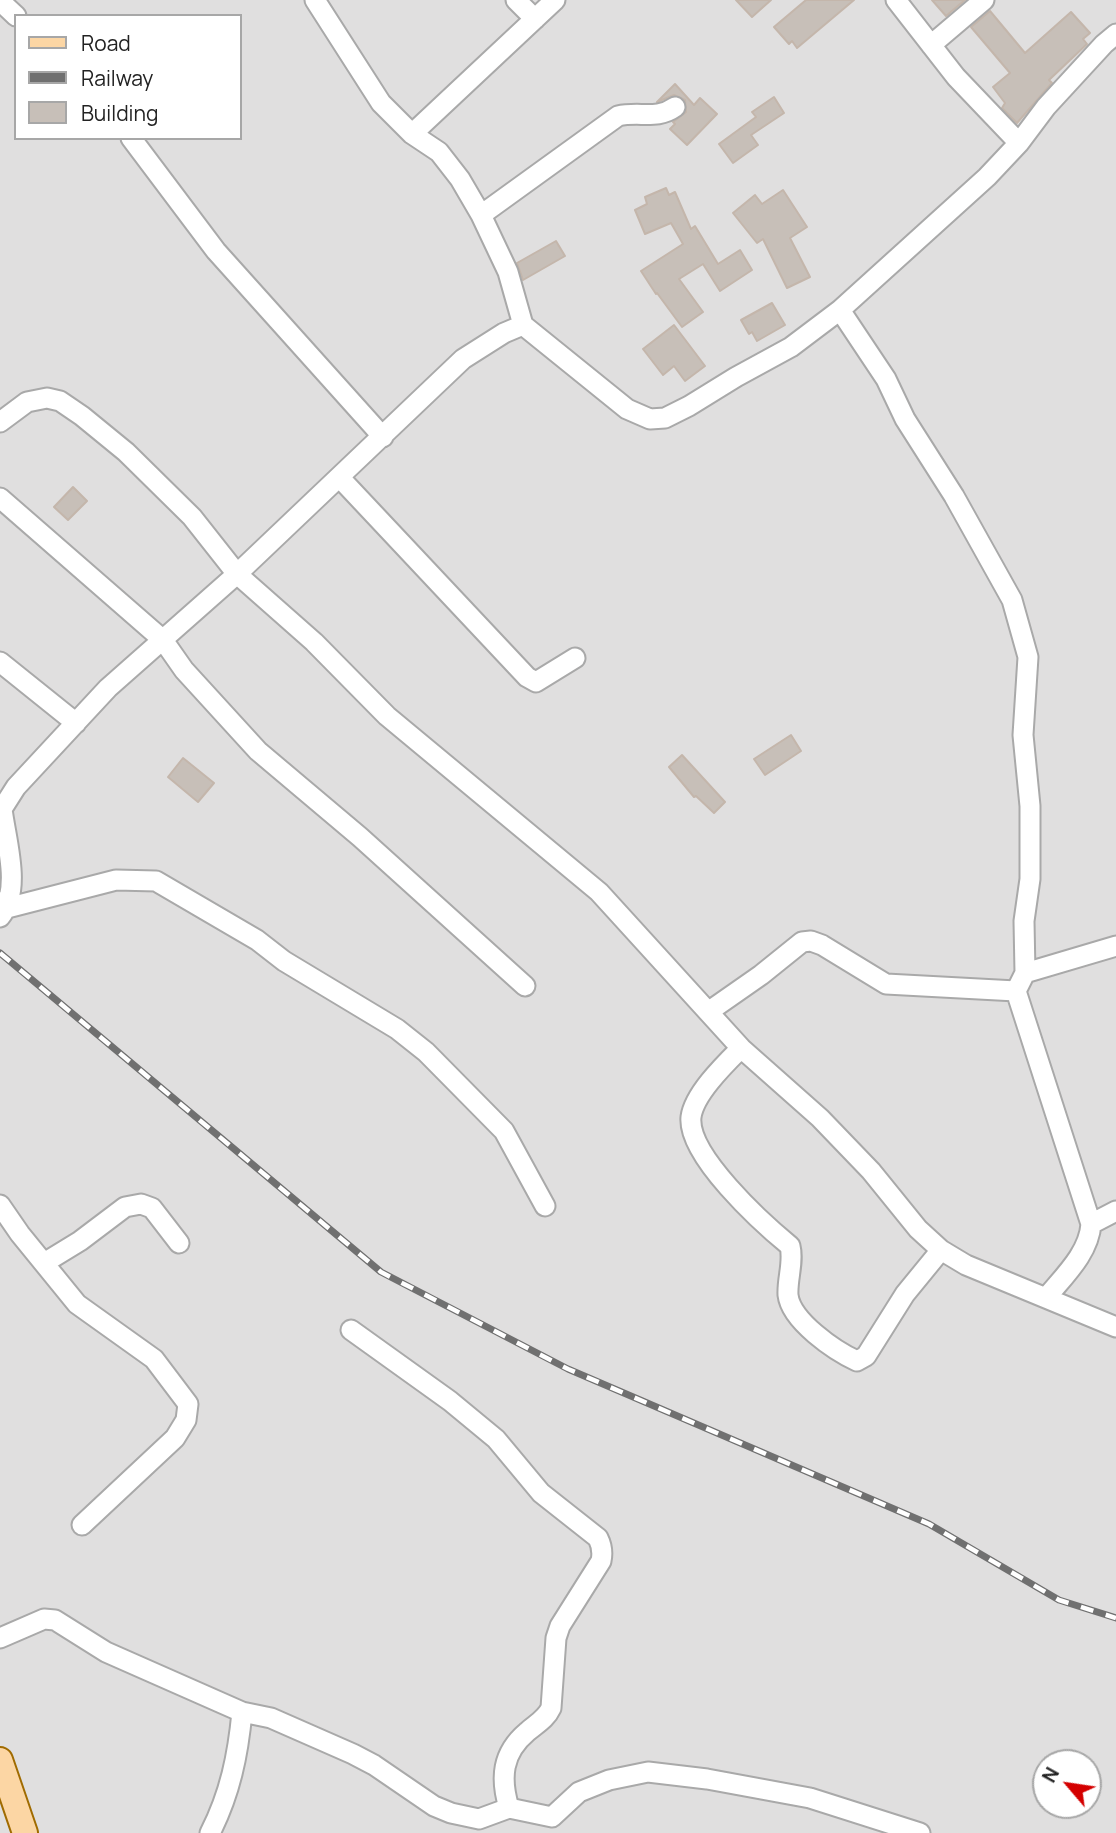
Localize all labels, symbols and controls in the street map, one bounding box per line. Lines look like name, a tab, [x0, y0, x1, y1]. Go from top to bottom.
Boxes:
legend	[14, 14, 242, 140]
text: Road	[81, 29, 131, 57]
text: Railway	[81, 64, 153, 92]
text: Building	[81, 99, 158, 127]
north arrow	[1032, 1749, 1102, 1819]
text: N	[1036, 1763, 1065, 1787]

